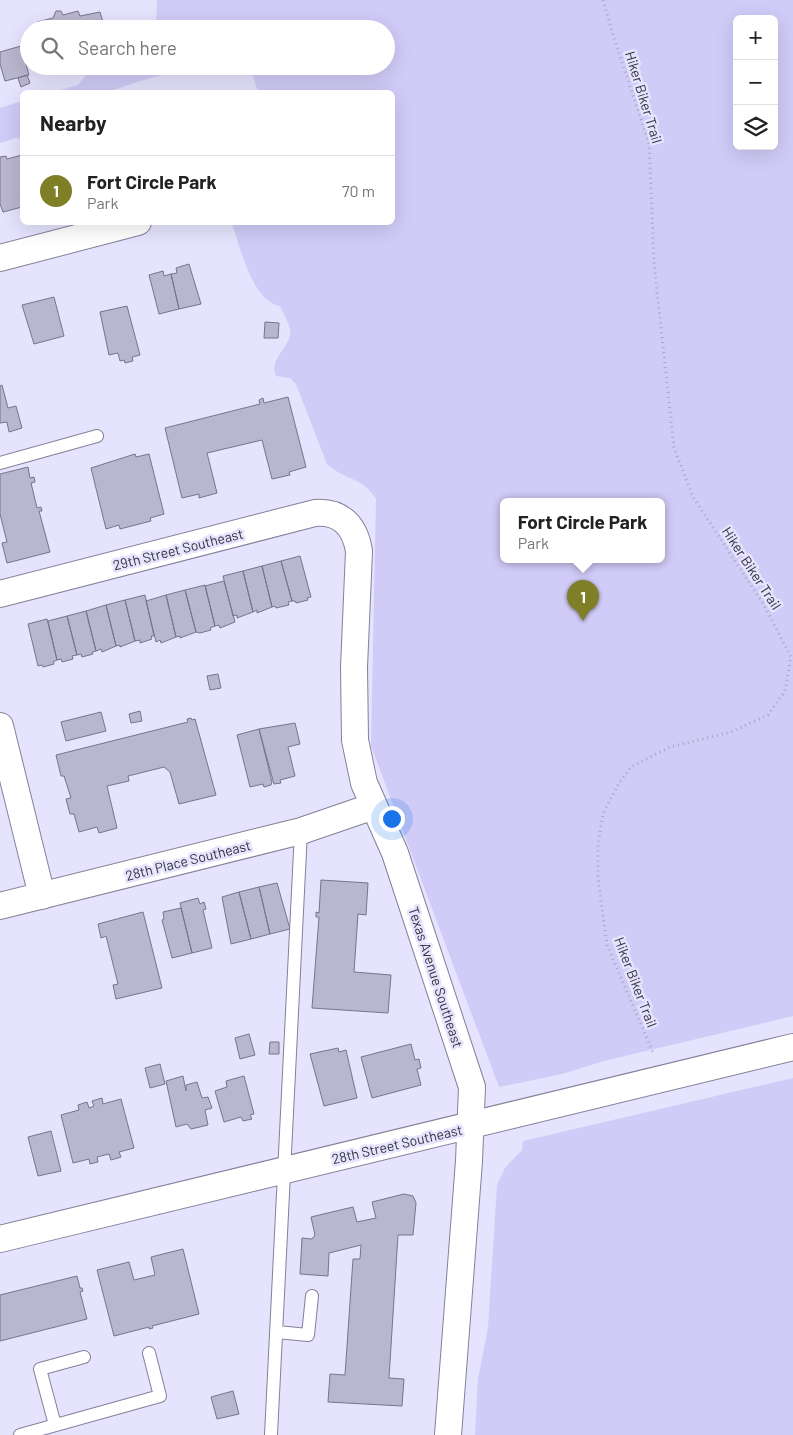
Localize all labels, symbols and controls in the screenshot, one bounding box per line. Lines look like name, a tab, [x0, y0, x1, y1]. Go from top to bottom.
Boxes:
map controls	[733, 15, 778, 150]
button: +	[733, 15, 778, 60]
search box	[20, 20, 395, 75]
icon: search	[38, 34, 66, 62]
text: Search here	[78, 36, 177, 59]
street label: Hiker Biker Trail	[622, 49, 666, 145]
button: −	[733, 60, 778, 105]
button: layers	[733, 105, 778, 150]
text: Nearby	[40, 110, 106, 135]
text: Fort Circle Park	[87, 170, 217, 193]
text: 1	[53, 181, 59, 200]
text: 70 m	[342, 181, 375, 200]
text: Park	[87, 193, 118, 212]
popup	[500, 498, 665, 563]
text: Fort Circle Park	[518, 510, 647, 533]
street label: Hiker Biker Trail	[719, 523, 785, 613]
street label: 29th Street Southeast	[111, 525, 245, 573]
text: Park	[518, 533, 549, 552]
pin: 1	[567, 580, 599, 621]
your location	[379, 806, 405, 832]
street label: 28th Place Southeast	[124, 836, 252, 884]
street label: Texas Avenue Southeast	[405, 904, 467, 1050]
street label: Hiker Biker Trail	[611, 934, 661, 1030]
street label: 28th Street Southeast	[330, 1121, 464, 1167]

